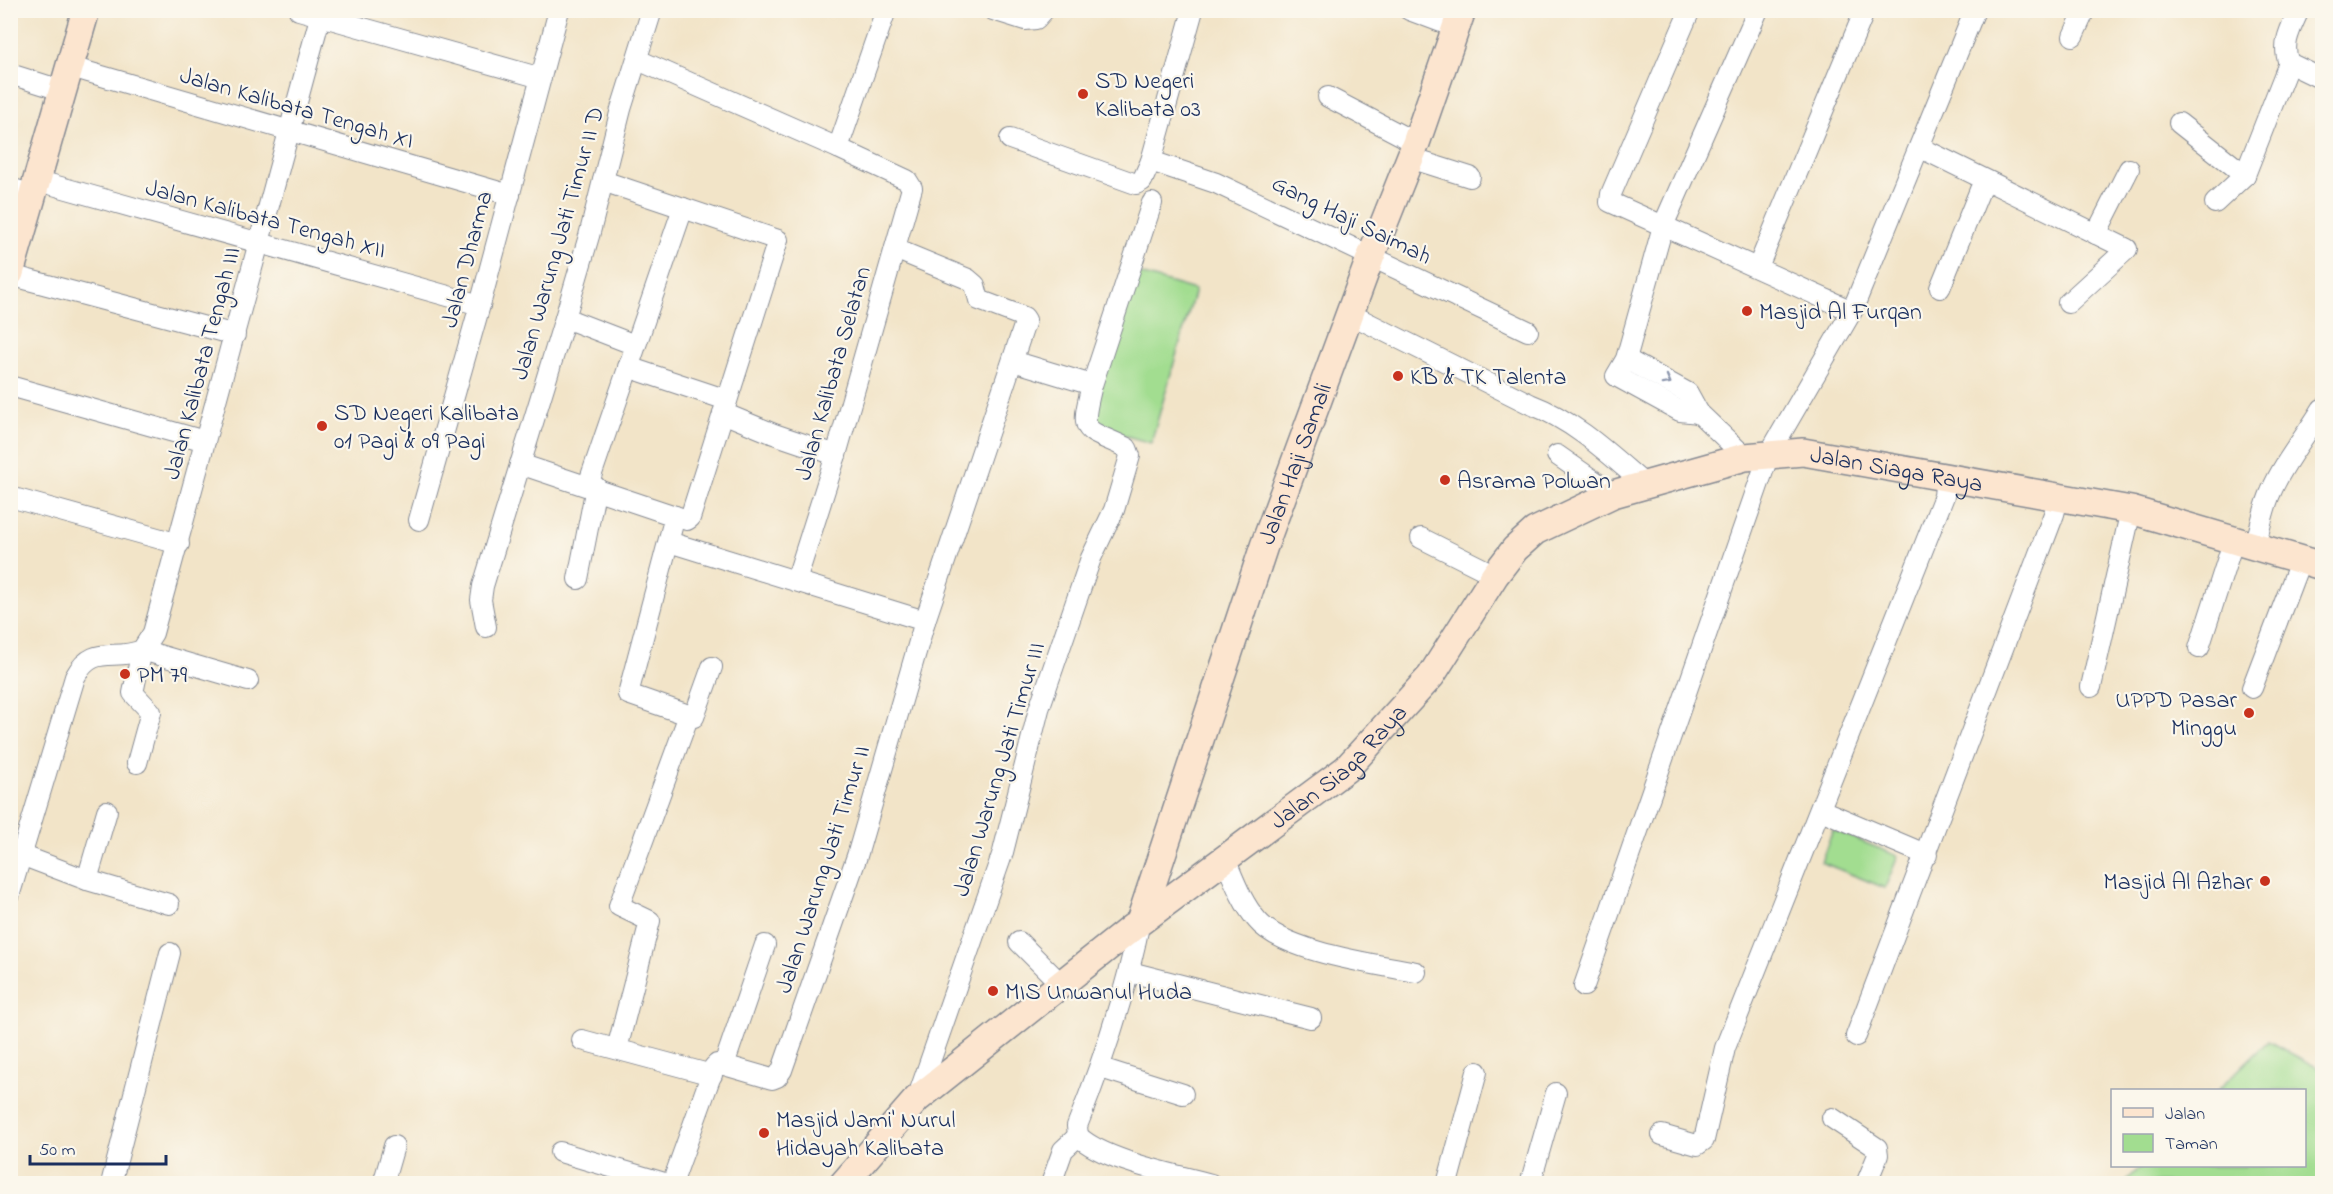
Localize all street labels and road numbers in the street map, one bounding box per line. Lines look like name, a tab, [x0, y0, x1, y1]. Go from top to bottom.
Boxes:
street label: Jalan Kalibata Tengah XI	[175, 59, 417, 160]
street label: Jalan Warung Jati Timur II D	[504, 103, 615, 384]
street label: Gang Haji Saimah	[1265, 167, 1437, 275]
street label: Jalan Kalibata Tengah XII	[141, 171, 390, 269]
street label: Jalan Dharma	[433, 187, 504, 332]
street label: Jalan Kalibata Tengah III	[156, 243, 251, 484]
street label: Jalan Kalibata Selatan	[787, 263, 882, 485]
street label: Jalan Haji Samali	[1251, 378, 1343, 550]
street label: Jalan Siaga Raya	[1807, 439, 1985, 503]
street label: Jalan Warung Jati Timur III	[945, 638, 1056, 901]
street label: Jalan Siaga Raya	[1264, 697, 1417, 839]
street label: Jalan Warung Jati Timur II	[768, 741, 881, 998]

